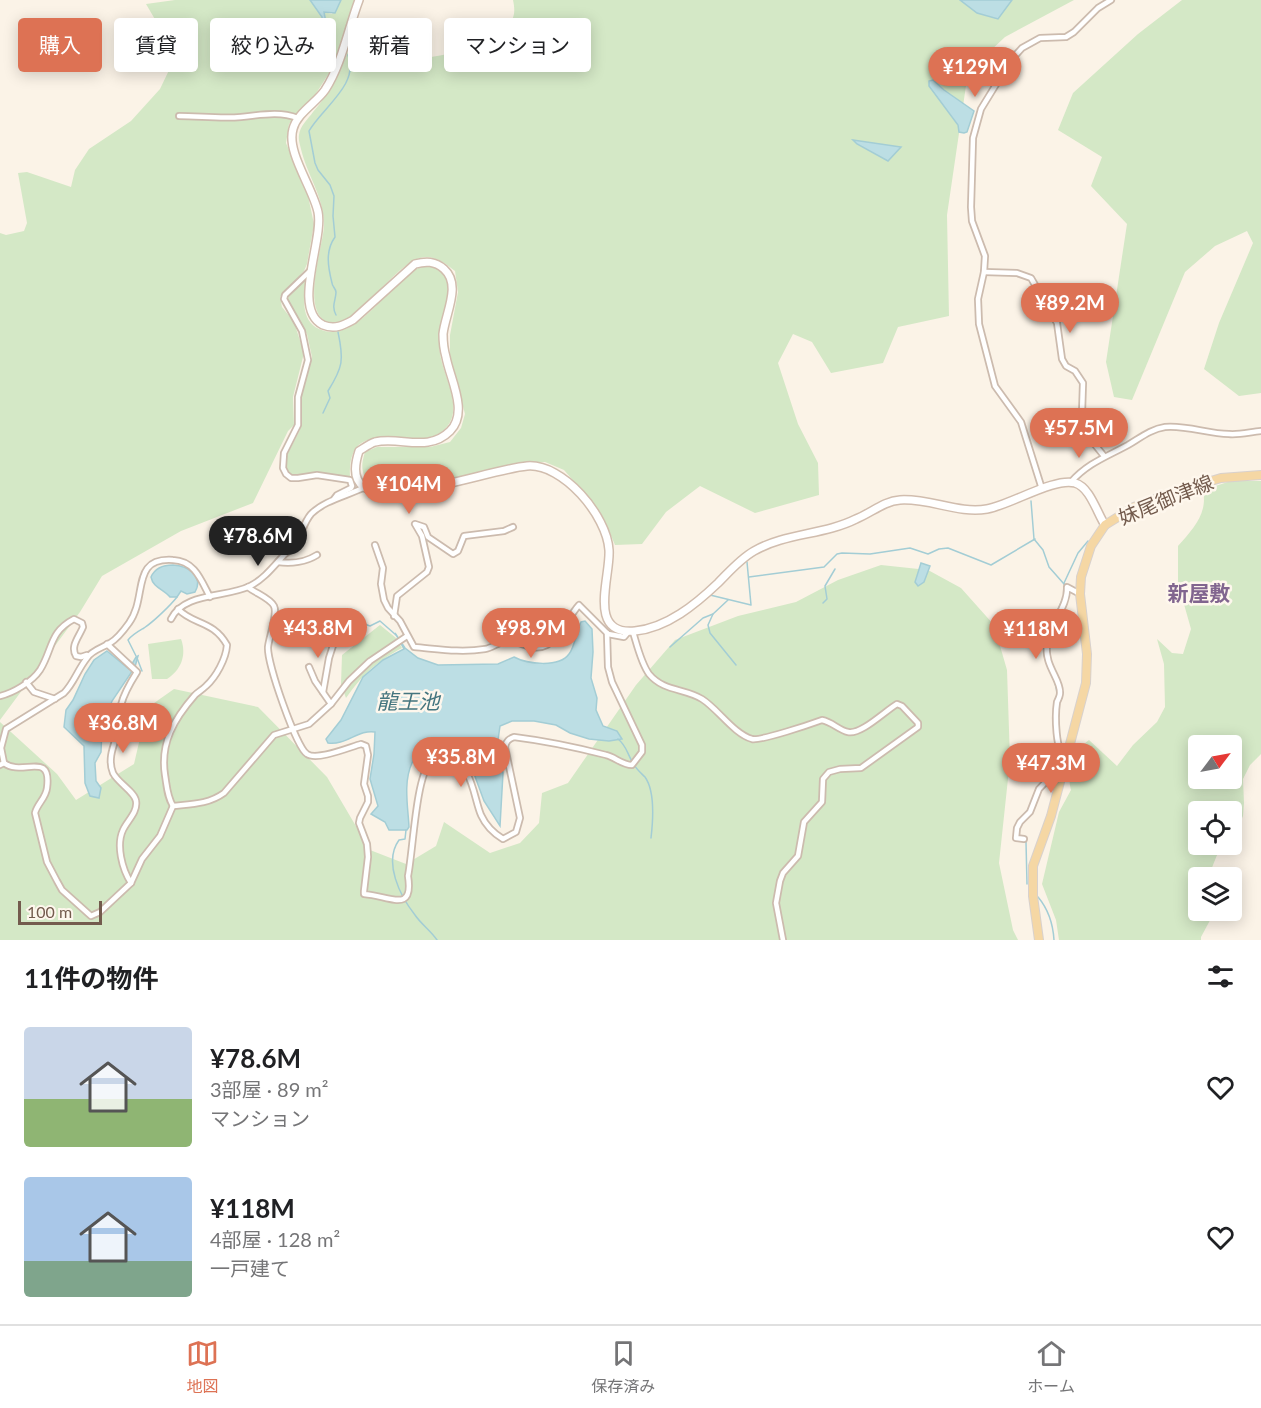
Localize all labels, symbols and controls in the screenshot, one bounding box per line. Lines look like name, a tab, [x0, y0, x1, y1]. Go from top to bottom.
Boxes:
chip: 購入	[18, 18, 102, 72]
chip: 賃貸	[114, 18, 198, 72]
chip: 絞り込み	[210, 18, 336, 72]
chip: 新着	[348, 18, 432, 72]
chip: マンション	[444, 18, 591, 72]
pin: ¥129M	[933, 47, 1017, 98]
text: ¥129M	[942, 54, 1008, 78]
pin: ¥89.2M	[1021, 283, 1119, 334]
text: ¥89.2M	[1035, 290, 1105, 314]
pin: ¥57.5M	[1030, 408, 1128, 459]
text: ¥57.5M	[1044, 415, 1114, 439]
pin: ¥104M	[367, 464, 451, 515]
street label: 妹尾御津線	[1115, 469, 1216, 529]
text: ¥104M	[376, 471, 442, 495]
pin: ¥78.6M	[209, 516, 307, 567]
text: ¥78.6M	[223, 523, 293, 547]
district label: 新屋敷	[1168, 580, 1231, 605]
pin: ¥43.8M	[269, 608, 367, 659]
pin: ¥98.9M	[482, 608, 580, 659]
pin: ¥118M	[994, 609, 1078, 660]
text: ¥43.8M	[283, 615, 353, 639]
text: ¥98.9M	[496, 615, 566, 639]
text: ¥118M	[1003, 616, 1069, 640]
water label: 龍王池	[377, 688, 441, 713]
pin: ¥36.8M	[74, 703, 172, 754]
text: ¥36.8M	[88, 710, 158, 734]
north arrow	[1188, 735, 1242, 789]
map controls	[1188, 735, 1242, 921]
pin: ¥35.8M	[412, 737, 510, 788]
pin: ¥47.3M	[1002, 743, 1100, 794]
text: ¥35.8M	[426, 744, 496, 768]
text: ¥47.3M	[1016, 750, 1086, 774]
button: locate	[1188, 801, 1242, 855]
button: layers	[1188, 867, 1242, 921]
scale bar	[18, 898, 102, 926]
text: 100 m	[27, 902, 72, 921]
icon: filters	[1204, 960, 1237, 993]
text: 11件の物件	[24, 962, 158, 994]
text: ¥78.6M	[210, 1042, 301, 1074]
icon: home	[72, 1051, 144, 1123]
icon: heart	[1204, 1071, 1237, 1104]
text: 3部屋 · 89 m²	[210, 1077, 329, 1101]
text: マンション	[210, 1106, 310, 1130]
text: ¥118M	[210, 1192, 295, 1224]
icon: home	[72, 1201, 144, 1273]
icon: heart	[1204, 1221, 1237, 1254]
text: 4部屋 · 128 m²	[210, 1227, 340, 1251]
text: 一戸建て	[210, 1256, 290, 1280]
tab: 地図	[186, 1337, 219, 1397]
tab: 保存済み	[591, 1337, 655, 1397]
tab: ホーム	[1027, 1337, 1075, 1397]

